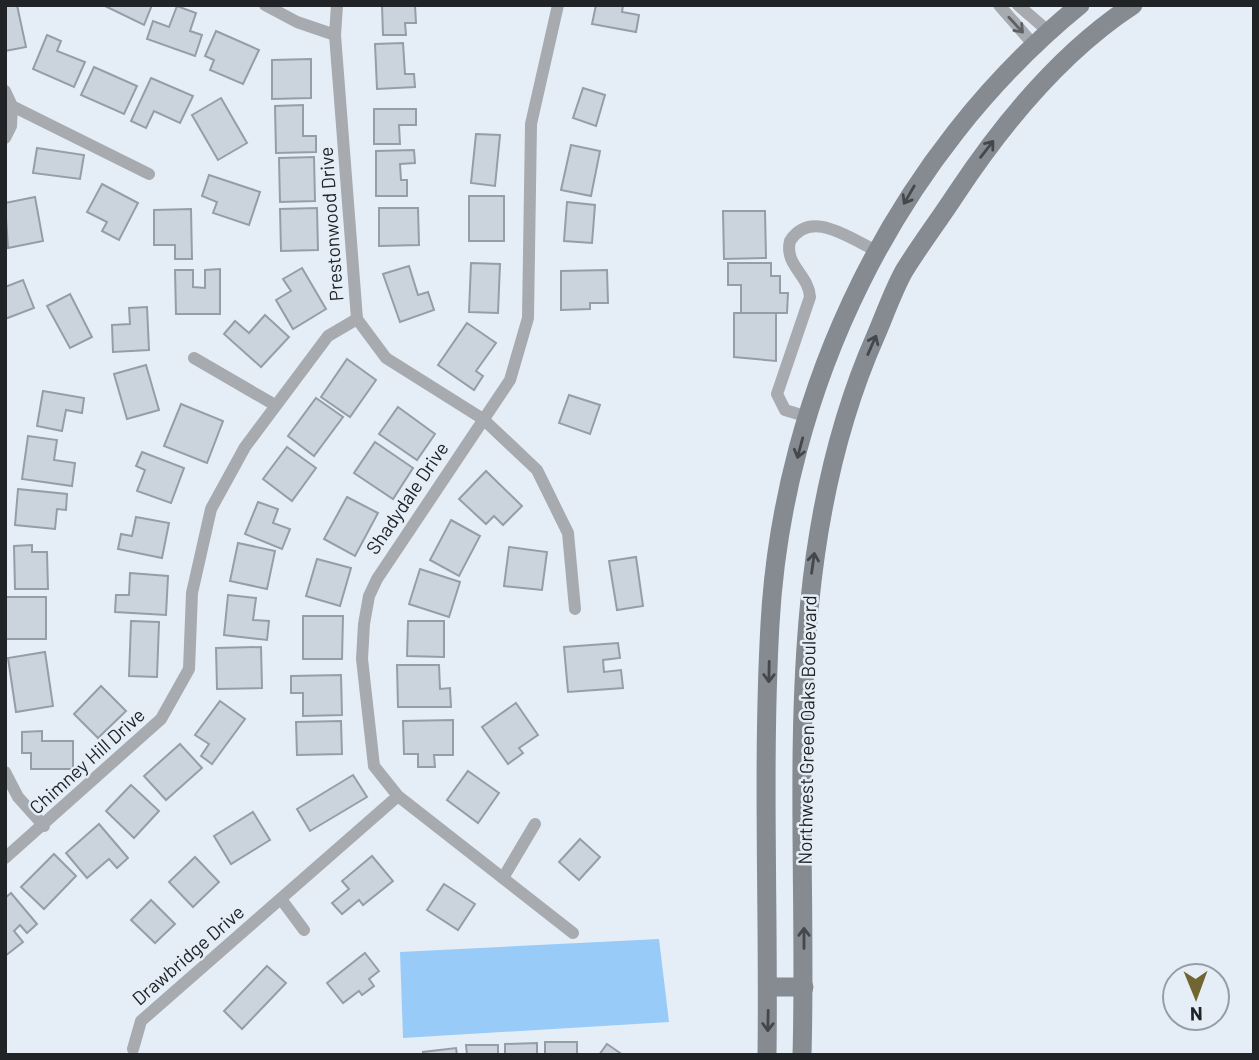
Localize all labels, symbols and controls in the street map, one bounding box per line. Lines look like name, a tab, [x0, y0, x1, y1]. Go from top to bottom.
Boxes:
one-way arrow	[1007, 16, 1024, 33]
one-way arrow	[979, 141, 994, 159]
street label: Prestonwood Drive	[314, 146, 347, 302]
one-way arrow	[902, 184, 916, 204]
one-way arrow	[866, 334, 879, 356]
one-way arrow	[793, 436, 806, 459]
street label: Shadydale Drive	[361, 437, 453, 558]
one-way arrow	[806, 553, 819, 575]
street label: Northwest Green Oaks Boulevard	[793, 595, 820, 865]
one-way arrow	[763, 661, 776, 684]
street label: Chimney Hill Drive	[24, 703, 149, 818]
street label: Drawbridge Drive	[127, 900, 248, 1010]
one-way arrow	[797, 926, 811, 949]
north arrow	[1161, 962, 1231, 1032]
text: N	[1190, 1003, 1203, 1026]
one-way arrow	[761, 1009, 775, 1032]

